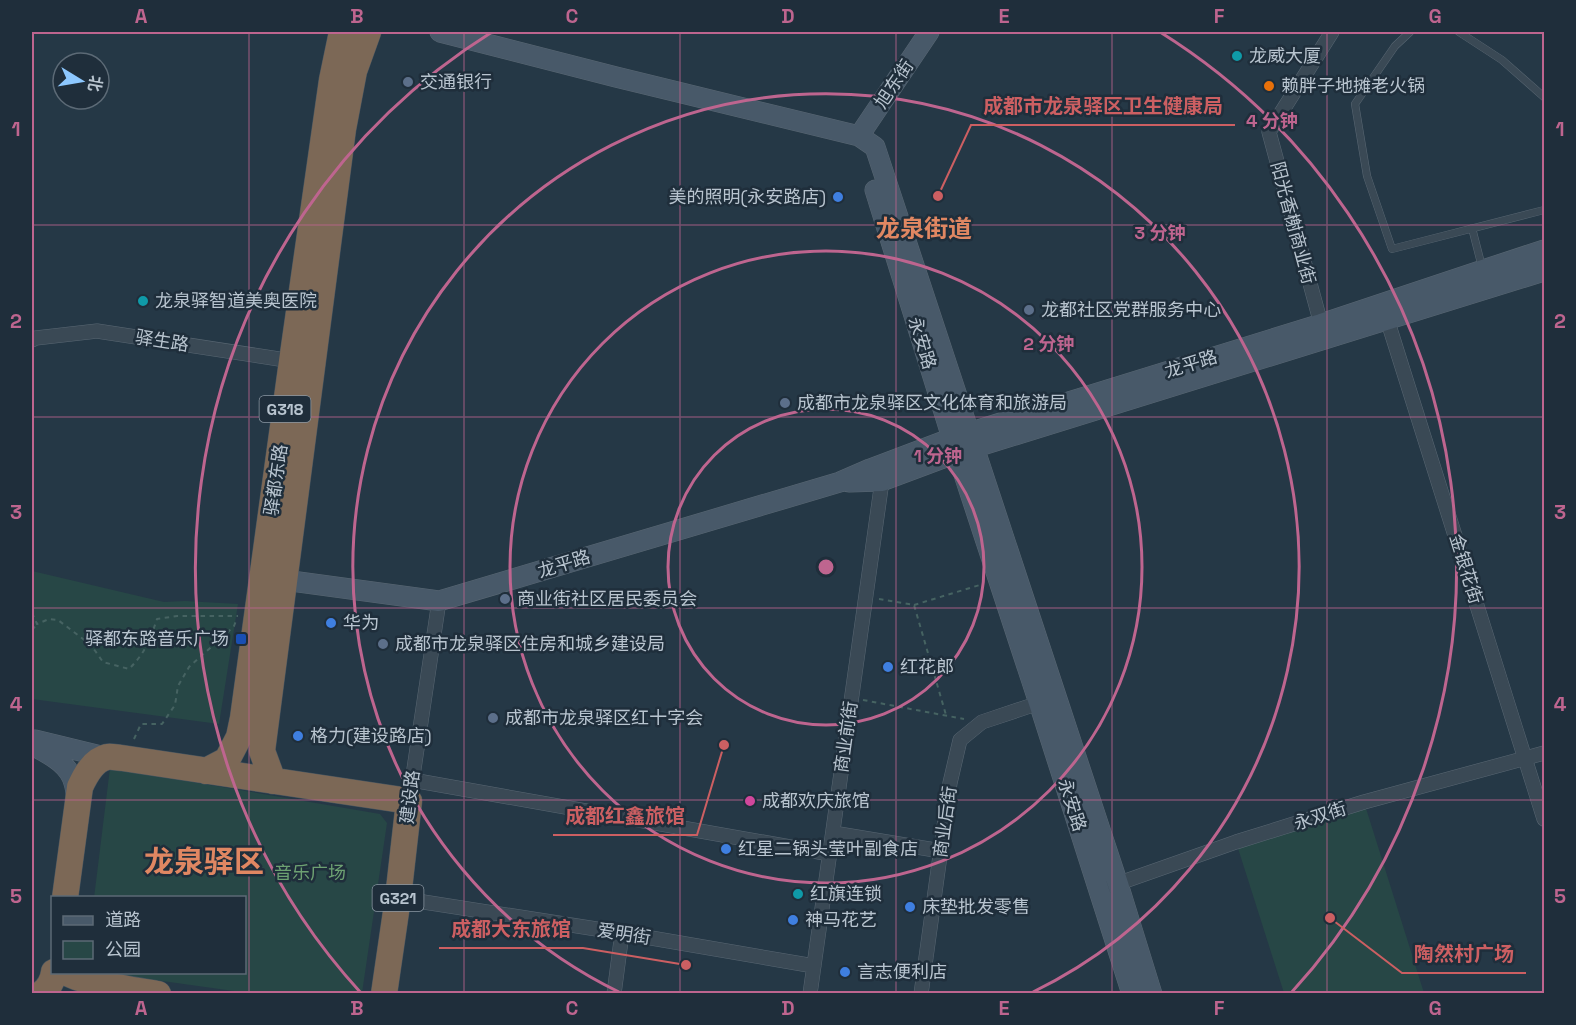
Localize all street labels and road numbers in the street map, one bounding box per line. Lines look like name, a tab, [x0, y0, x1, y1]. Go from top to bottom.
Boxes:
street label: 旭东街	[869, 55, 918, 113]
street label: 阳光香榭商业街	[1266, 159, 1321, 287]
street label: 永安路	[904, 314, 941, 372]
street label: 驿生路	[134, 325, 191, 356]
street label: 龙平路	[1162, 345, 1220, 382]
road number: G318	[260, 396, 310, 422]
street label: 驿都东路	[259, 443, 292, 517]
street label: 金银花街	[1445, 531, 1488, 607]
street label: 龙平路	[535, 545, 593, 582]
street label: 商业前街	[829, 700, 862, 774]
street label: 建设路	[395, 769, 424, 825]
street label: 永安路	[1053, 776, 1092, 834]
street label: 商业后街	[928, 785, 961, 859]
street label: 永双街	[1291, 796, 1349, 835]
road number: G321	[372, 885, 424, 911]
street label: 爱明街	[596, 918, 653, 949]

